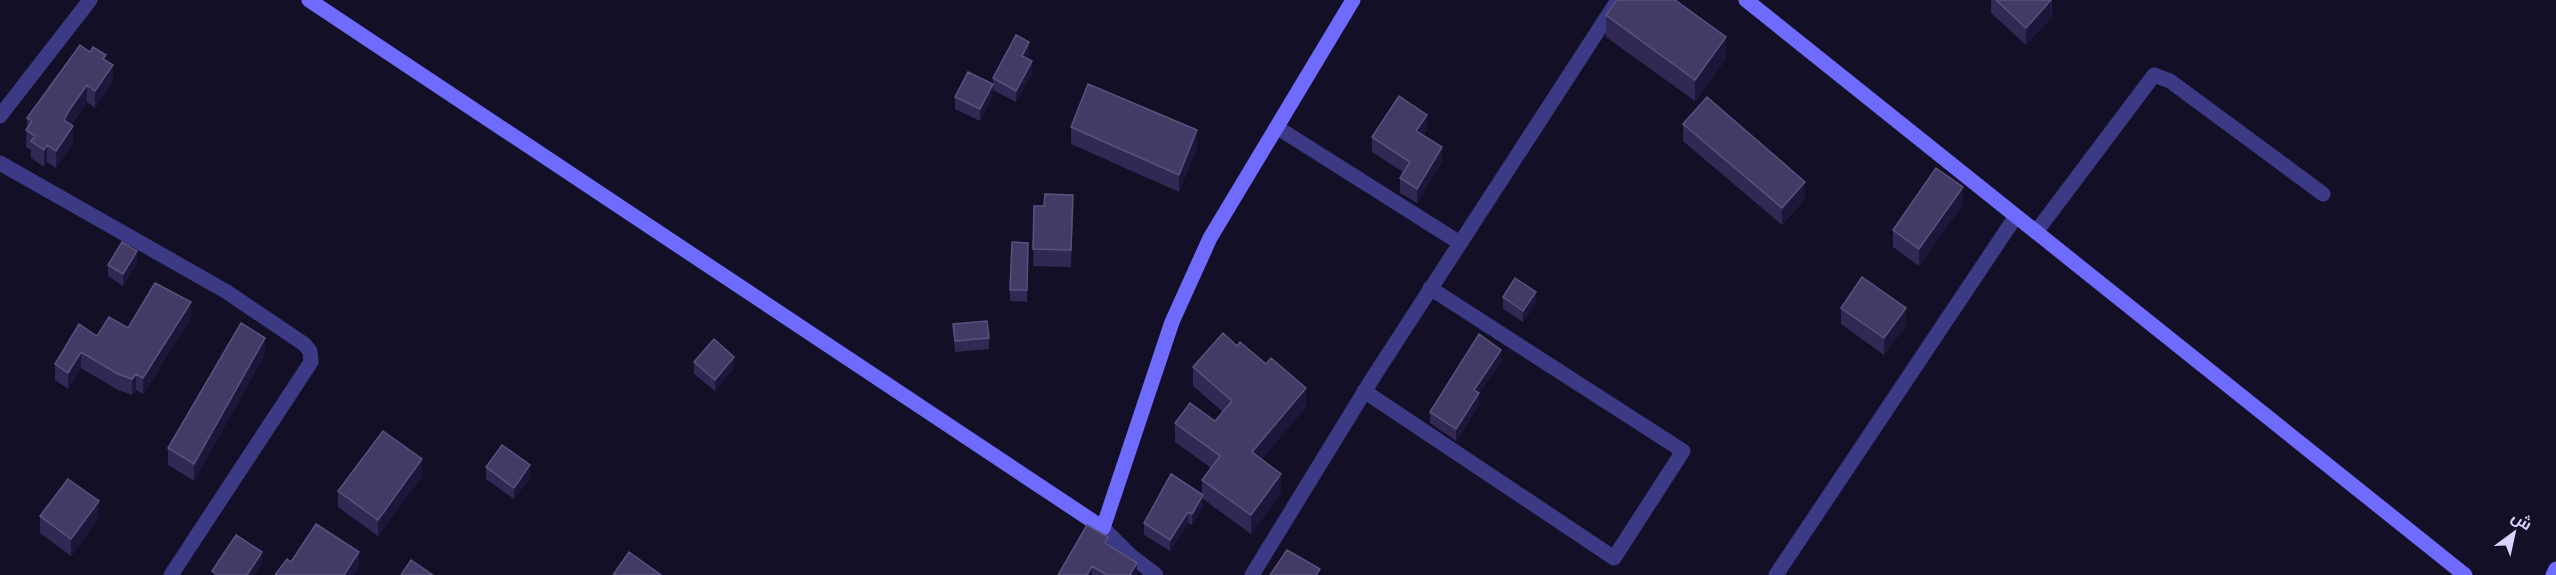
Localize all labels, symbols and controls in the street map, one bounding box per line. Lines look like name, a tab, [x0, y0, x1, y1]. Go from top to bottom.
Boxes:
north arrow	[2484, 503, 2544, 563]
text: ش	[2508, 507, 2536, 534]

